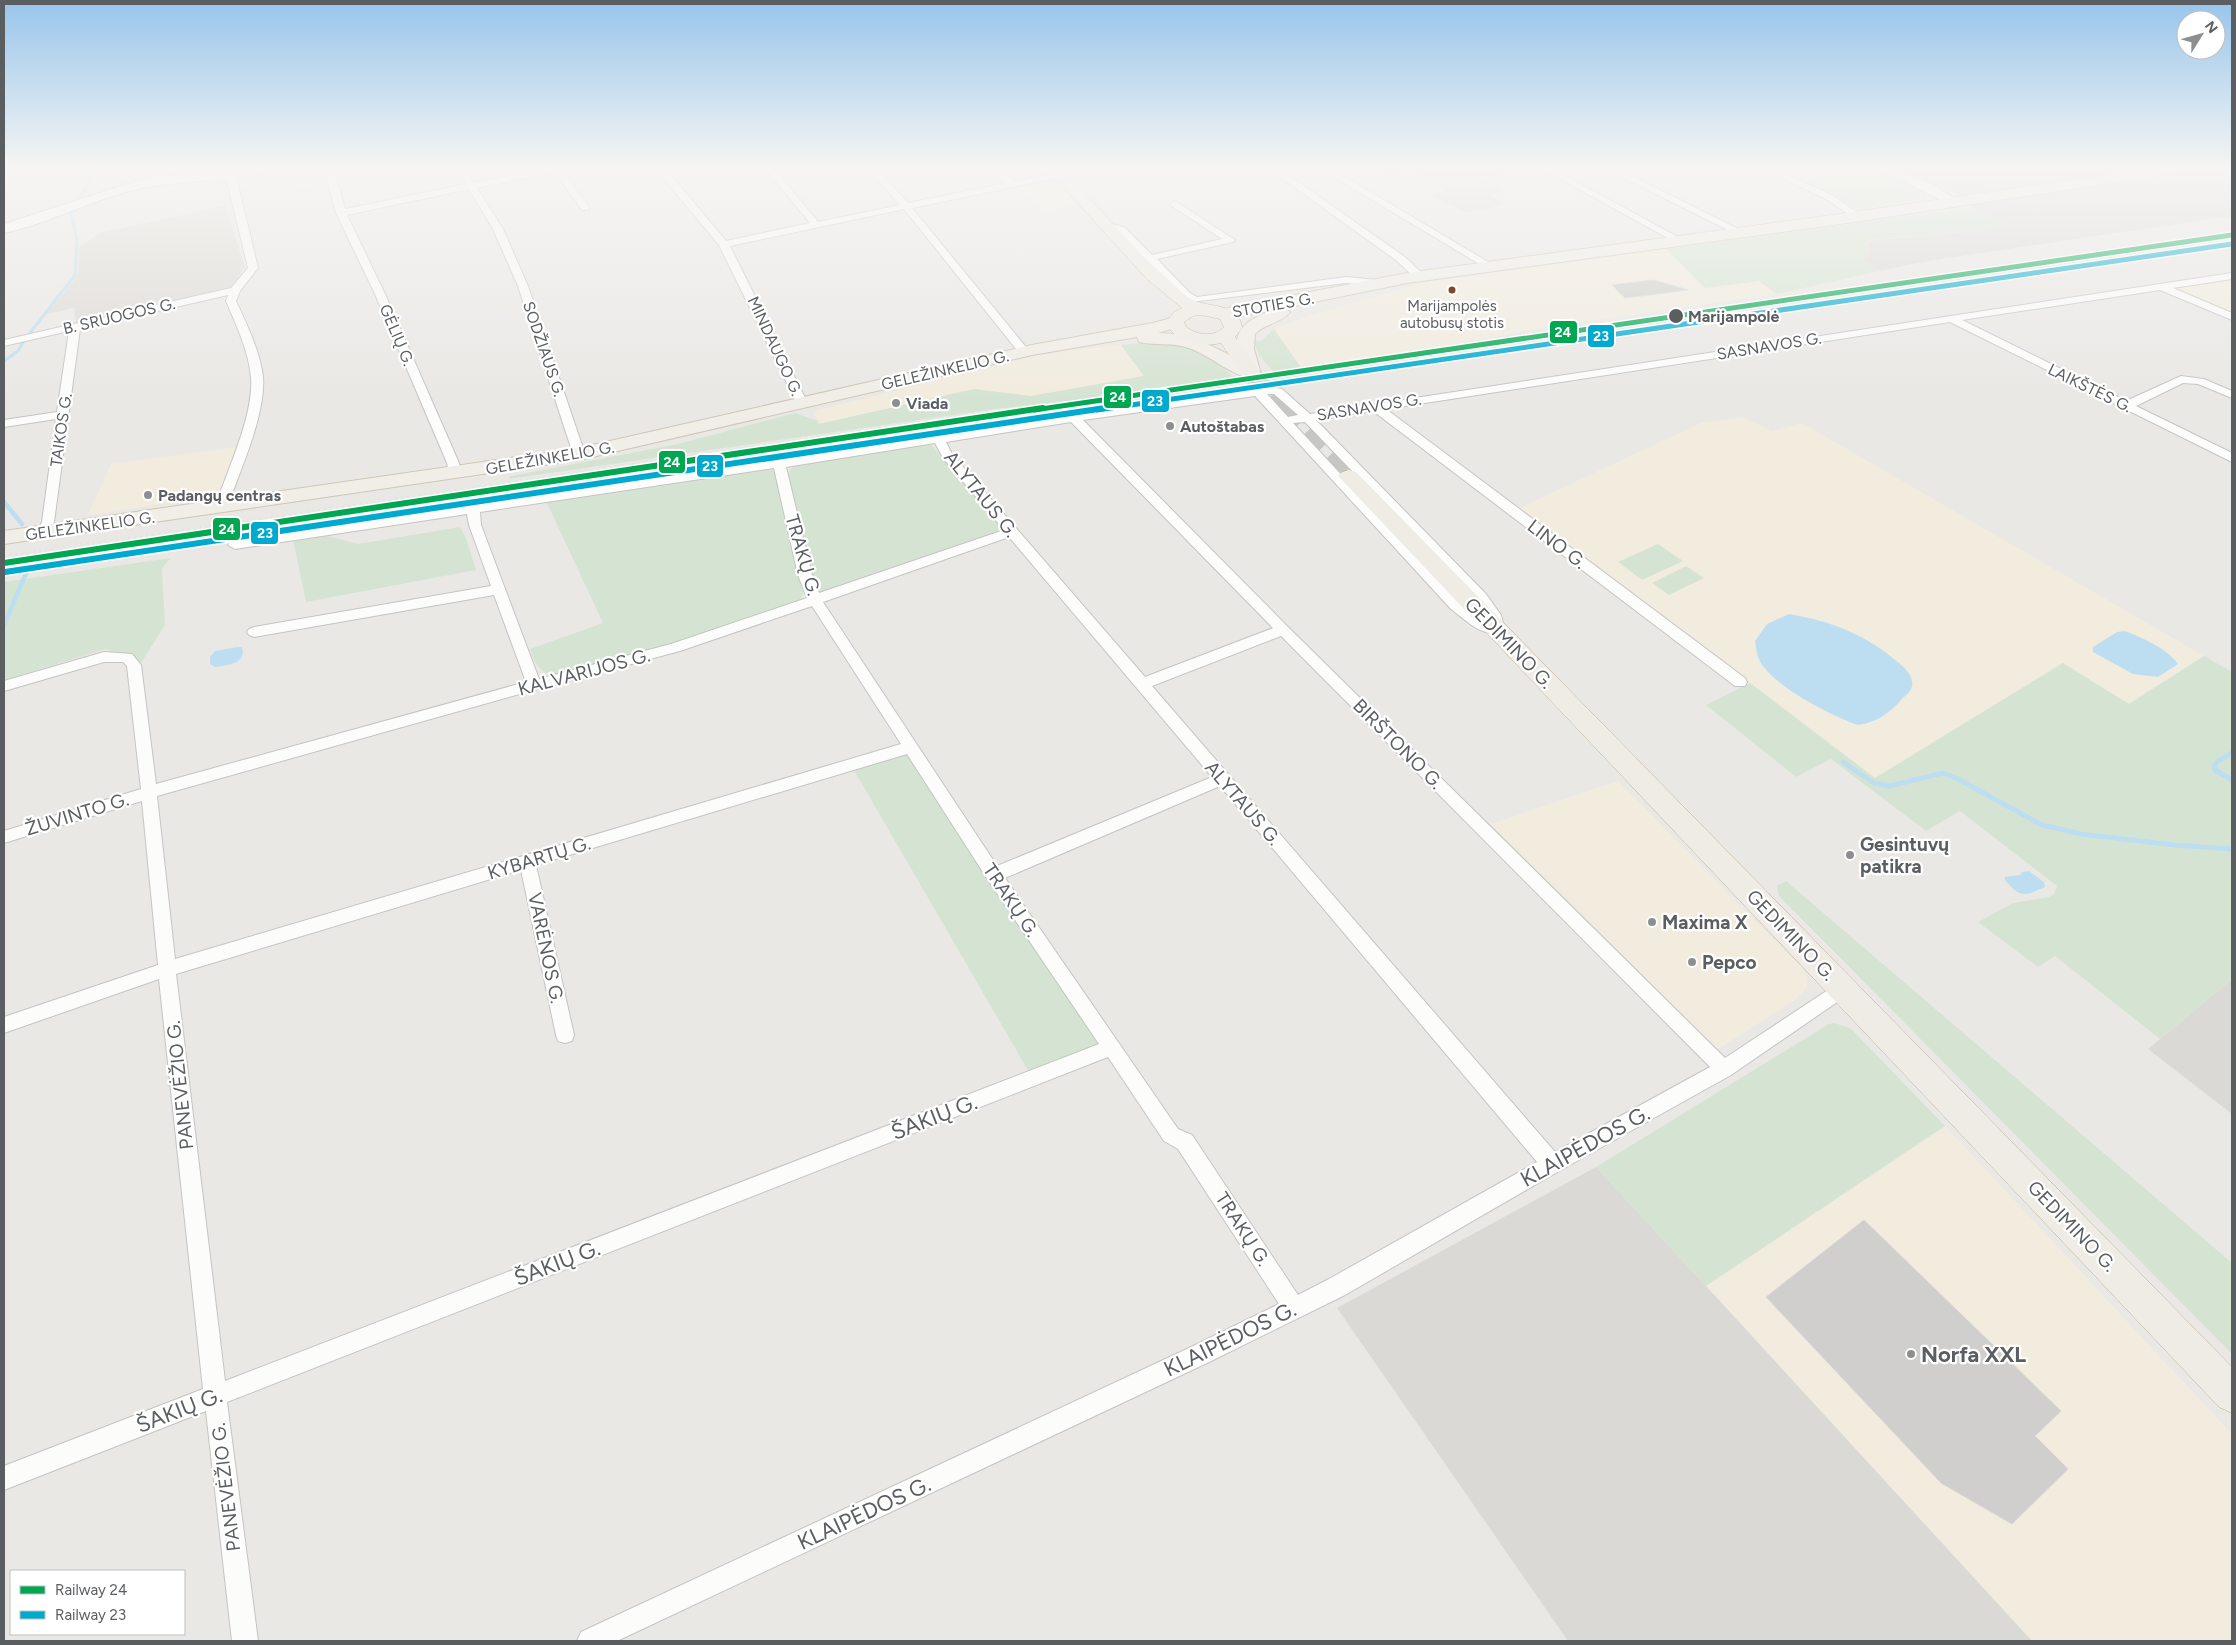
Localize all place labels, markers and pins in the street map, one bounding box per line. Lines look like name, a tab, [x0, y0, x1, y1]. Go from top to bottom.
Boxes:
marker: Marijampolės autobusų stotis	[1447, 285, 1457, 295]
place label: Marijampolės autobusų stotis	[1400, 297, 1504, 332]
marker: Marijampolė	[1667, 307, 1685, 325]
place label: Marijampolė	[1688, 307, 1779, 326]
place label: Viada	[906, 394, 948, 413]
marker: Viada	[890, 397, 902, 409]
place label: Autoštabas	[1180, 417, 1265, 436]
marker: Autoštabas	[1164, 420, 1176, 432]
place label: Padangų centras	[158, 486, 281, 505]
marker: Padangų centras	[142, 489, 154, 501]
place label: Gesintuvų patikra	[1860, 833, 1949, 878]
marker: Gesintuvų patikra	[1844, 849, 1856, 861]
place label: Maxima X	[1662, 911, 1748, 934]
marker: Maxima X	[1646, 916, 1658, 928]
place label: Pepco	[1702, 951, 1757, 974]
marker: Pepco	[1686, 956, 1698, 968]
place label: Norfa XXL	[1921, 1341, 2026, 1368]
marker: Norfa XXL	[1905, 1348, 1917, 1360]

